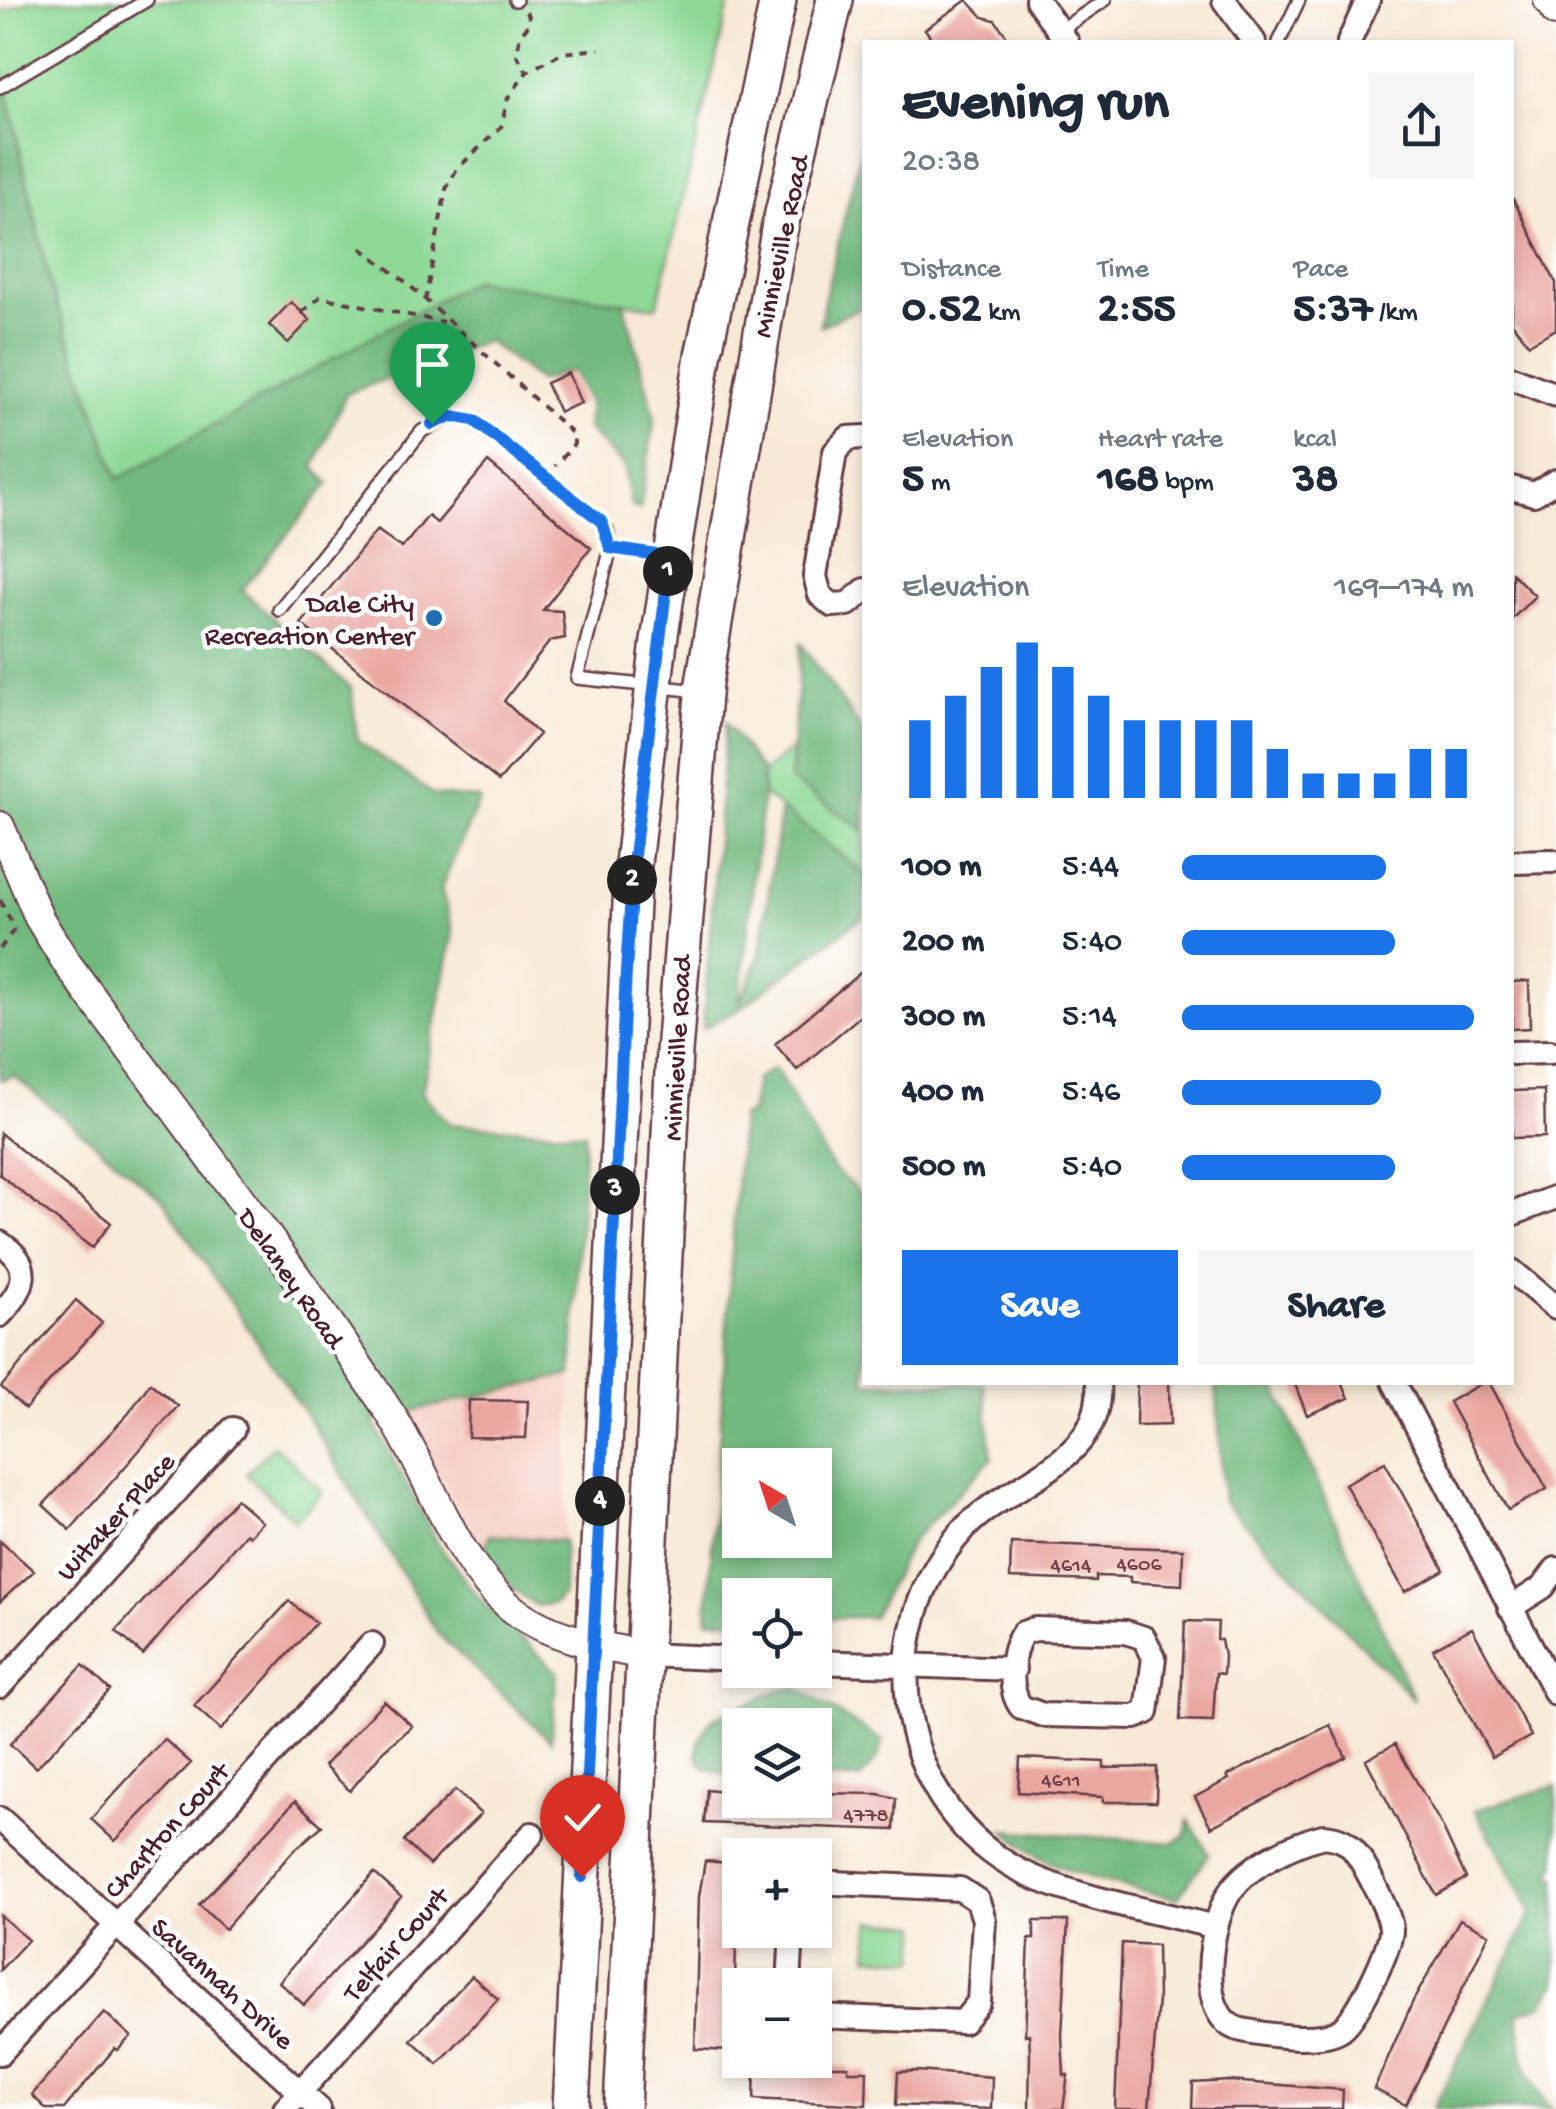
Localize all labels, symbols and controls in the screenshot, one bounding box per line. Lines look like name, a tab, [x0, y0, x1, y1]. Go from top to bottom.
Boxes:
button: share	[1369, 73, 1474, 178]
text: Evening run	[902, 74, 1169, 138]
text: 20:38	[902, 144, 980, 182]
street label: Minnieville Road	[748, 150, 819, 341]
text: Distance	[902, 254, 1001, 287]
text: Time	[1098, 254, 1149, 287]
text: Pace	[1293, 254, 1348, 287]
text: 0.52	[902, 287, 982, 336]
text: 2:55	[1098, 287, 1176, 336]
text: 5:37	[1293, 287, 1372, 336]
text: km	[982, 297, 1021, 330]
text: /km	[1372, 297, 1418, 330]
pin	[390, 322, 475, 425]
icon: arrive	[405, 337, 460, 392]
text: Elevation	[902, 424, 1013, 457]
text: Heart rate	[1098, 424, 1223, 457]
text: kcal	[1293, 424, 1337, 457]
text: 5	[902, 457, 924, 506]
text: 168	[1098, 457, 1159, 506]
text: 38	[1293, 457, 1338, 506]
text: m	[924, 467, 951, 500]
text: bpm	[1159, 467, 1214, 500]
pin: 1	[643, 546, 693, 596]
text: 1	[662, 554, 674, 587]
text: Elevation	[902, 570, 1029, 608]
text: 169–174 m	[1334, 570, 1474, 608]
place label: Dale City Recreation Center	[205, 590, 416, 655]
marker: Dale City Recreation Center	[423, 607, 445, 629]
text: 100 m	[902, 849, 982, 887]
text: 5:44	[1062, 849, 1119, 887]
pin: 2	[607, 855, 657, 905]
text: 2	[625, 863, 639, 896]
text: 200 m	[902, 924, 984, 962]
text: 5:40	[1062, 924, 1122, 962]
street label: Minnieville Road	[658, 952, 701, 1142]
text: 300 m	[902, 999, 985, 1037]
text: 5:14	[1062, 999, 1117, 1037]
text: 400 m	[902, 1074, 984, 1112]
text: 5:46	[1062, 1074, 1120, 1112]
text: 500 m	[902, 1149, 985, 1187]
text: 5:40	[1062, 1149, 1122, 1187]
pin: 3	[590, 1165, 640, 1215]
text: 3	[608, 1173, 622, 1206]
street label: Delaney Road	[228, 1201, 351, 1358]
button: Save	[902, 1250, 1178, 1365]
button: Share	[1198, 1250, 1474, 1365]
street label: Witaker Place	[51, 1447, 184, 1589]
north arrow	[722, 1448, 832, 1558]
map controls	[722, 1448, 832, 2078]
pin: 4	[575, 1476, 625, 1526]
text: 4	[593, 1484, 607, 1517]
house number: 4606	[1116, 1553, 1162, 1579]
house number: 4614	[1051, 1554, 1092, 1580]
button: locate	[722, 1578, 832, 1688]
button: layers	[722, 1708, 832, 1818]
street label: Charlton Court	[99, 1755, 240, 1907]
house number: 4611	[1041, 1769, 1081, 1795]
pin	[540, 1775, 625, 1878]
icon: check	[555, 1790, 610, 1845]
house number: 4778	[843, 1804, 889, 1830]
button: +	[722, 1838, 832, 1948]
street label: Telfair Court	[336, 1880, 459, 2011]
street label: Savannah Drive	[143, 1912, 300, 2059]
button: −	[722, 1968, 832, 2078]

